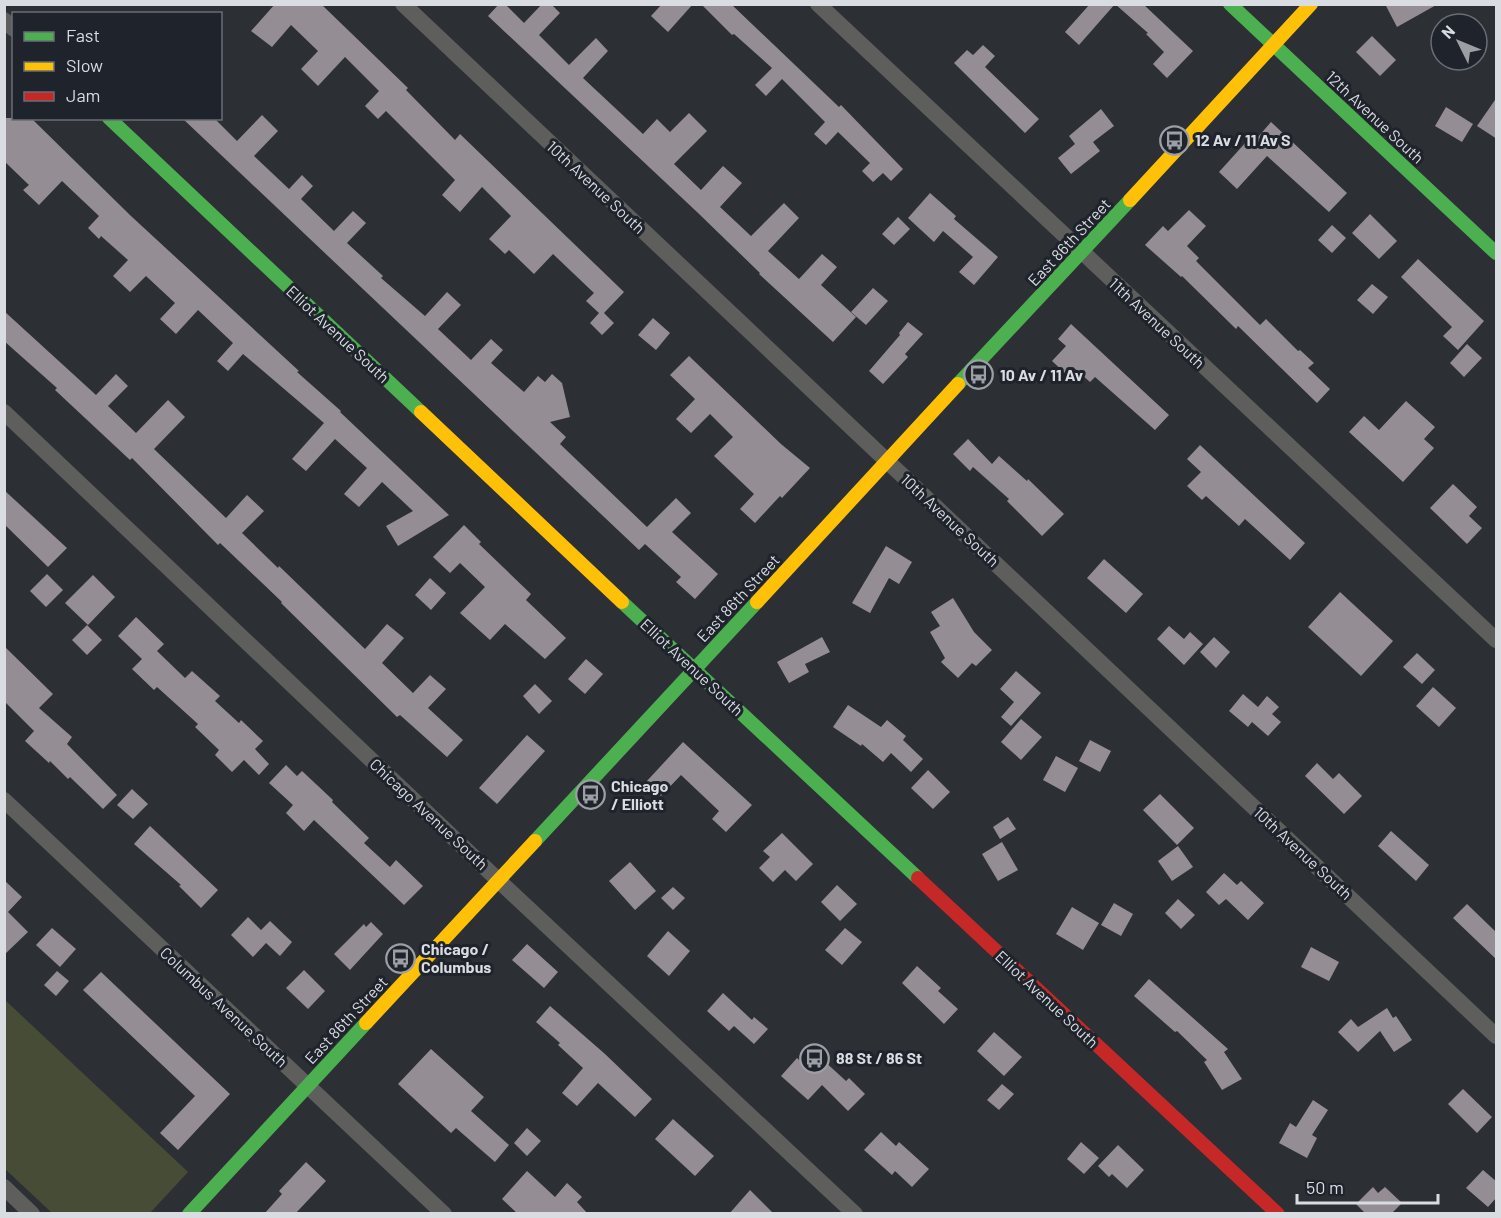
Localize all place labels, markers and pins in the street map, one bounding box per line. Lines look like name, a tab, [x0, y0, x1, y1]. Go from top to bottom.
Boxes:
bus stop icon: 12 Av / 11 Av S	[1158, 124, 1190, 156]
place label: 12 Av / 11 Av S	[1195, 130, 1291, 149]
bus stop icon: 10 Av / 11 Av	[963, 359, 995, 391]
place label: 10 Av / 11 Av	[1000, 365, 1083, 384]
place label: Chicago / Elliott	[611, 776, 668, 813]
bus stop icon: Chicago / Elliott	[574, 779, 606, 811]
place label: Chicago / Columbus	[421, 939, 491, 976]
bus stop icon: Chicago / Columbus	[384, 942, 416, 974]
bus stop icon: 88 St / 86 St	[799, 1042, 831, 1074]
place label: 88 St / 86 St	[836, 1048, 922, 1067]

